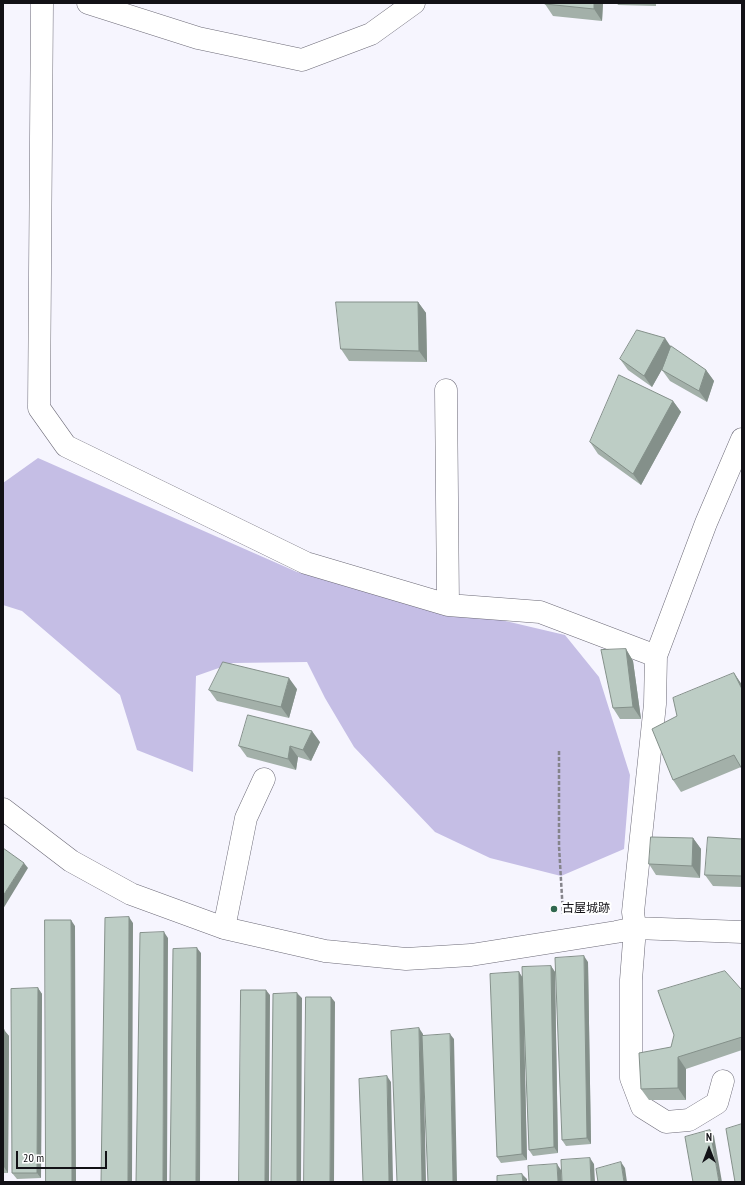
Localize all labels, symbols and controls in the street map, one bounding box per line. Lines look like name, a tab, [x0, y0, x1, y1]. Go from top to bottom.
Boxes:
place label: 古屋城跡	[562, 902, 610, 916]
marker: 古屋城跡	[549, 904, 559, 914]
north arrow	[689, 1129, 729, 1169]
text: N	[706, 1130, 712, 1144]
scale bar	[18, 1143, 109, 1169]
text: 20 m	[23, 1150, 44, 1165]

